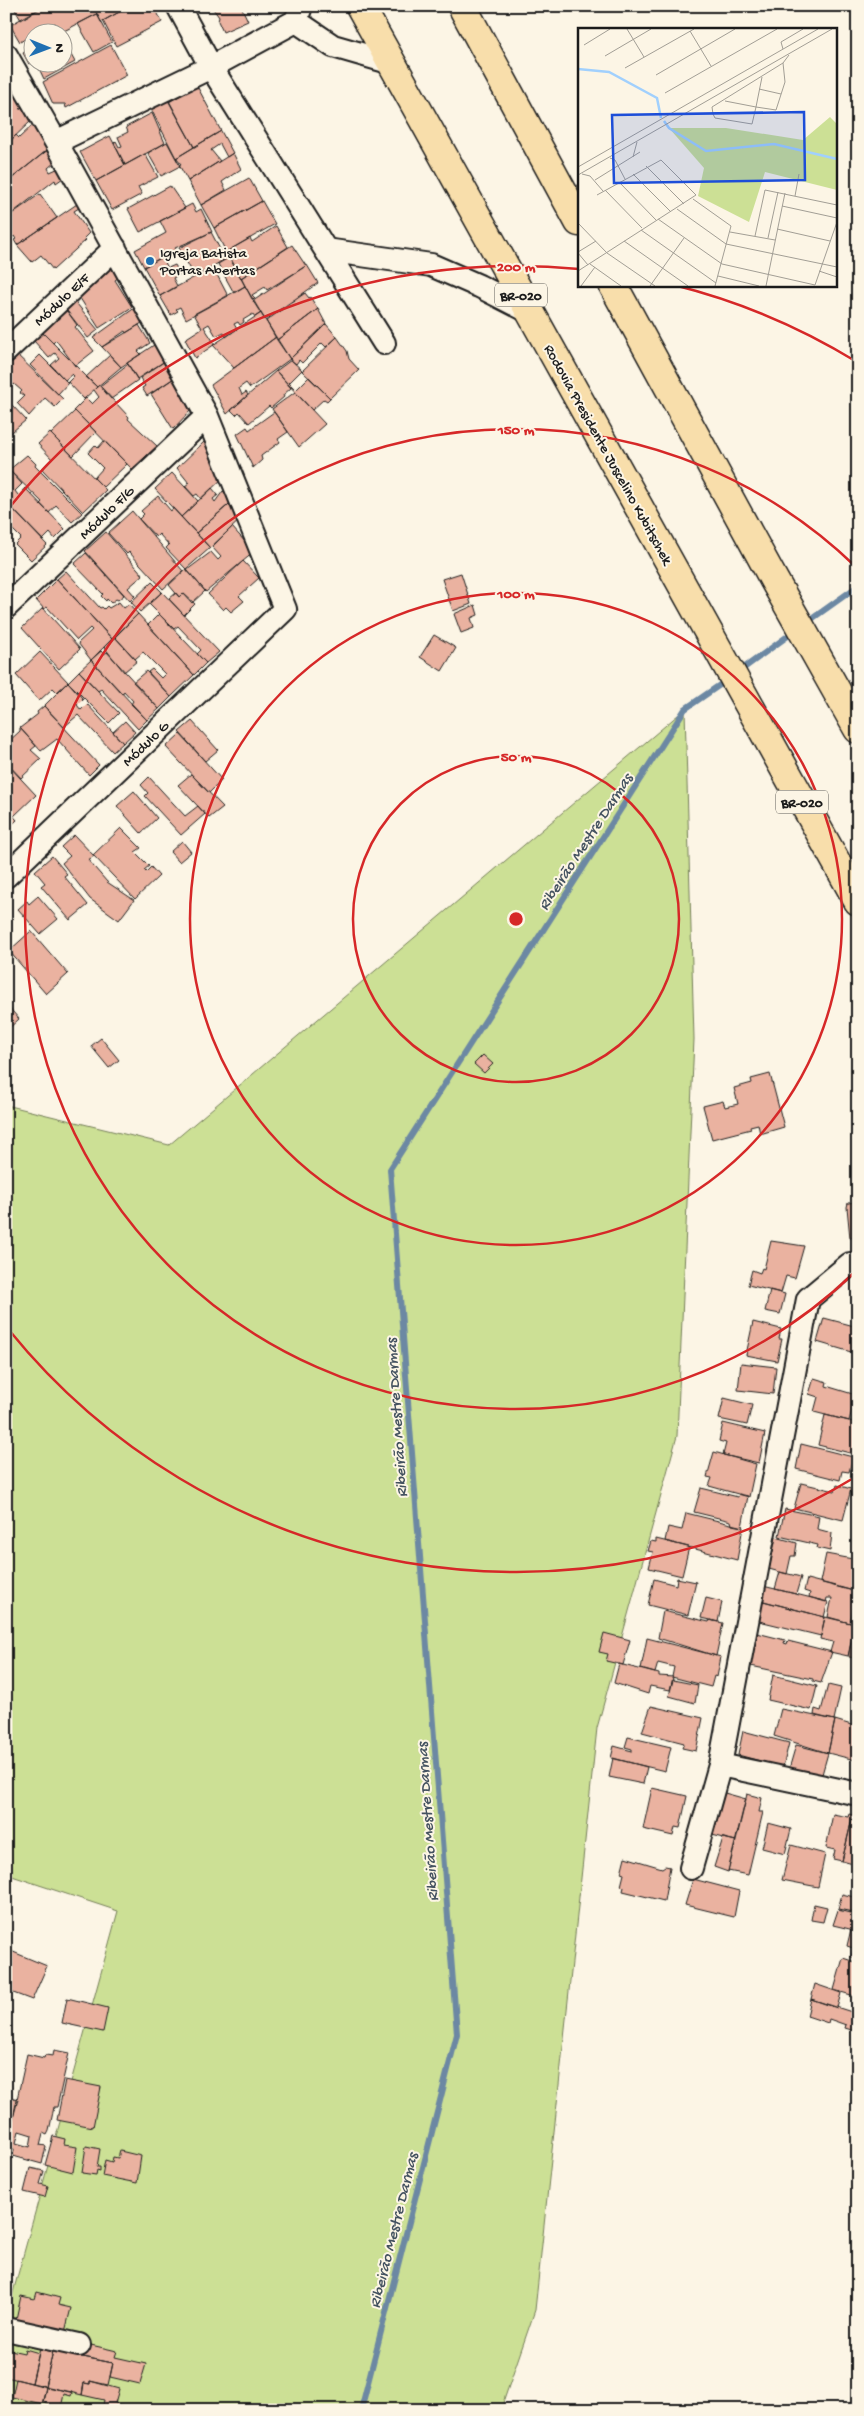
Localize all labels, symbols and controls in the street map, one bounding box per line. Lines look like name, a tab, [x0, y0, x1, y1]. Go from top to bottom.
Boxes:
north arrow	[22, 22, 72, 72]
inset map	[578, 28, 836, 286]
text: N	[50, 43, 67, 53]
place label: Igreja Batista Portas Abertas	[159, 245, 255, 280]
marker: Igreja Batista Portas Abertas	[144, 255, 156, 267]
text: 200 m	[497, 259, 536, 277]
street label: Módulo E/F	[31, 269, 95, 331]
road number: BR-020	[495, 284, 547, 306]
street label: Rodovia Presidente Juscelino Kubitschek	[539, 342, 676, 569]
text: 150 m	[497, 422, 535, 440]
street label: Módulo F/G	[76, 482, 139, 544]
text: 100 m	[496, 586, 535, 604]
street label: Módulo G	[119, 717, 174, 771]
text: 50 m	[501, 749, 532, 767]
water label: Ribeirão Mestre Darmas	[536, 769, 639, 915]
road number: BR-020	[776, 790, 828, 814]
centre of rings	[507, 910, 525, 928]
water label: Ribeirão Mestre Darmas	[383, 1336, 414, 1498]
water label: Ribeirão Mestre Darmas	[414, 1740, 445, 1902]
water label: Ribeirão Mestre Darmas	[367, 2149, 424, 2310]

